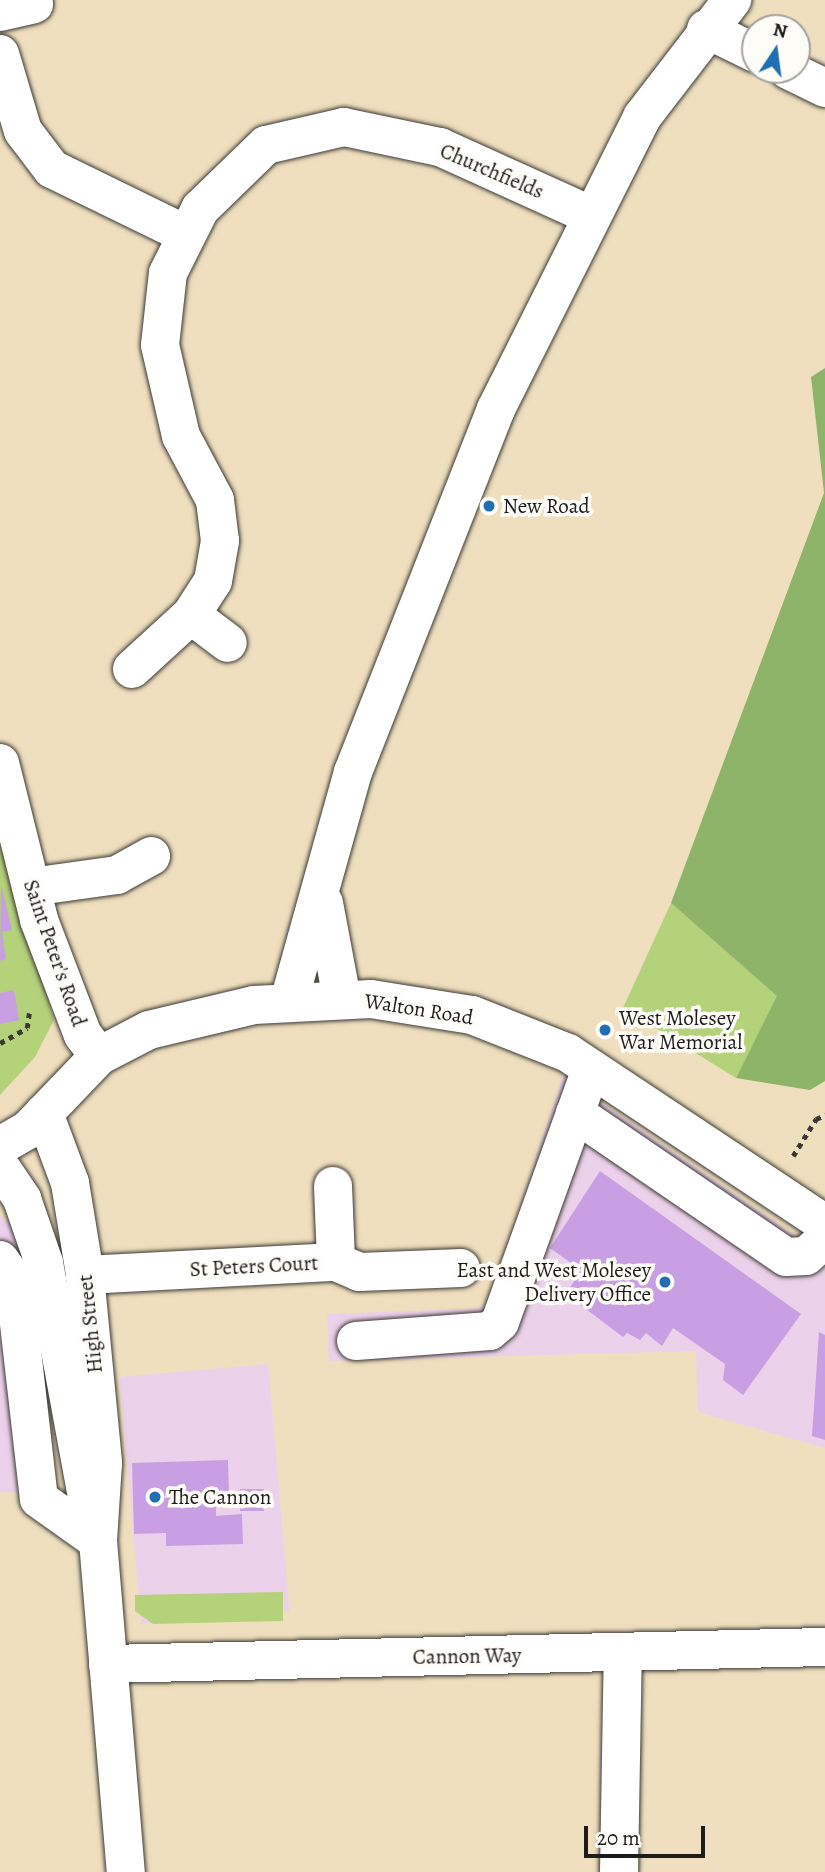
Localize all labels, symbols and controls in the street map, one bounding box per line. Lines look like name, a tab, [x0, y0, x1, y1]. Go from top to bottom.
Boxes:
north arrow	[741, 14, 811, 84]
text: N	[771, 16, 790, 45]
street label: Churchfields	[436, 138, 548, 204]
place label: New Road	[503, 493, 590, 519]
marker: New Road	[481, 498, 497, 514]
street label: Saint Peter's Road	[18, 876, 92, 1030]
street label: Walton Road	[363, 988, 475, 1030]
place label: West Molesey War Memorial	[619, 1005, 742, 1055]
marker: West Molesey War Memorial	[597, 1022, 613, 1038]
street label: St Peters Court	[189, 1250, 319, 1282]
place label: East and West Molesey Delivery Office	[456, 1257, 651, 1307]
street label: High Street	[72, 1273, 108, 1375]
marker: East and West Molesey Delivery Office	[657, 1274, 673, 1290]
place label: The Cannon	[169, 1484, 271, 1510]
marker: The Cannon	[147, 1489, 163, 1505]
street label: Cannon Way	[412, 1642, 522, 1670]
scale bar	[587, 1812, 708, 1856]
text: 20 m	[597, 1824, 640, 1852]

